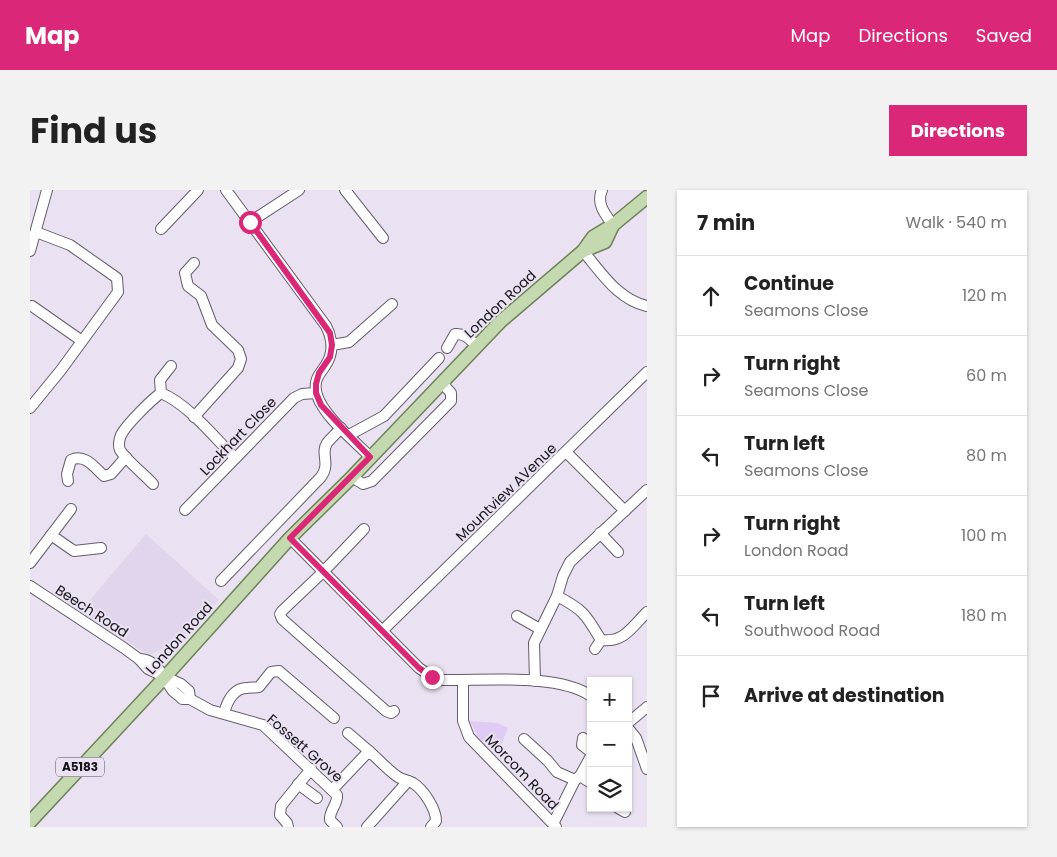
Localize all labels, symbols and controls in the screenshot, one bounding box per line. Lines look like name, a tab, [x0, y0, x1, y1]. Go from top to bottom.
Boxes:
text: Map	[25, 19, 80, 52]
text: Map	[791, 23, 830, 48]
text: Directions	[858, 23, 948, 48]
text: Saved	[976, 23, 1032, 48]
button: Directions	[889, 105, 1027, 156]
text: Find us	[30, 106, 157, 155]
text: 7 min	[697, 208, 755, 237]
route start	[239, 211, 262, 234]
text: Walk · 540 m	[906, 211, 1007, 234]
street label: London Road	[460, 265, 540, 343]
text: Continue	[744, 270, 834, 297]
icon: ahead	[697, 282, 725, 310]
text: 120 m	[962, 284, 1007, 307]
text: Seamons Close	[744, 299, 869, 322]
text: Turn right	[744, 350, 840, 377]
icon: right	[697, 362, 725, 390]
text: 60 m	[966, 364, 1007, 387]
text: Seamons Close	[744, 379, 869, 402]
street label: Lockhart Close	[195, 392, 281, 480]
text: Turn left	[744, 430, 825, 457]
street label: Mountview AVenue	[451, 438, 561, 546]
icon: left	[697, 442, 725, 470]
text: 80 m	[966, 444, 1007, 467]
text: Seamons Close	[744, 459, 869, 482]
text: Turn right	[744, 510, 840, 537]
icon: right	[697, 522, 725, 550]
text: 100 m	[961, 524, 1007, 547]
text: London Road	[744, 539, 849, 562]
street label: Beech Road	[52, 580, 132, 642]
text: Turn left	[744, 590, 825, 617]
street label: London Road	[141, 597, 217, 679]
icon: left	[697, 602, 725, 630]
text: 180 m	[961, 604, 1007, 627]
text: Southwood Road	[744, 619, 880, 642]
route end	[421, 666, 444, 689]
map controls	[587, 677, 632, 812]
button: +	[587, 677, 632, 722]
icon: arrive	[697, 682, 725, 710]
text: Arrive at destination	[744, 682, 945, 709]
street label: Fossett Grove	[263, 709, 348, 787]
button: −	[587, 722, 632, 767]
street label: Morcom Road	[481, 730, 563, 814]
road number: A5183	[56, 758, 104, 776]
button: layers	[587, 767, 632, 812]

